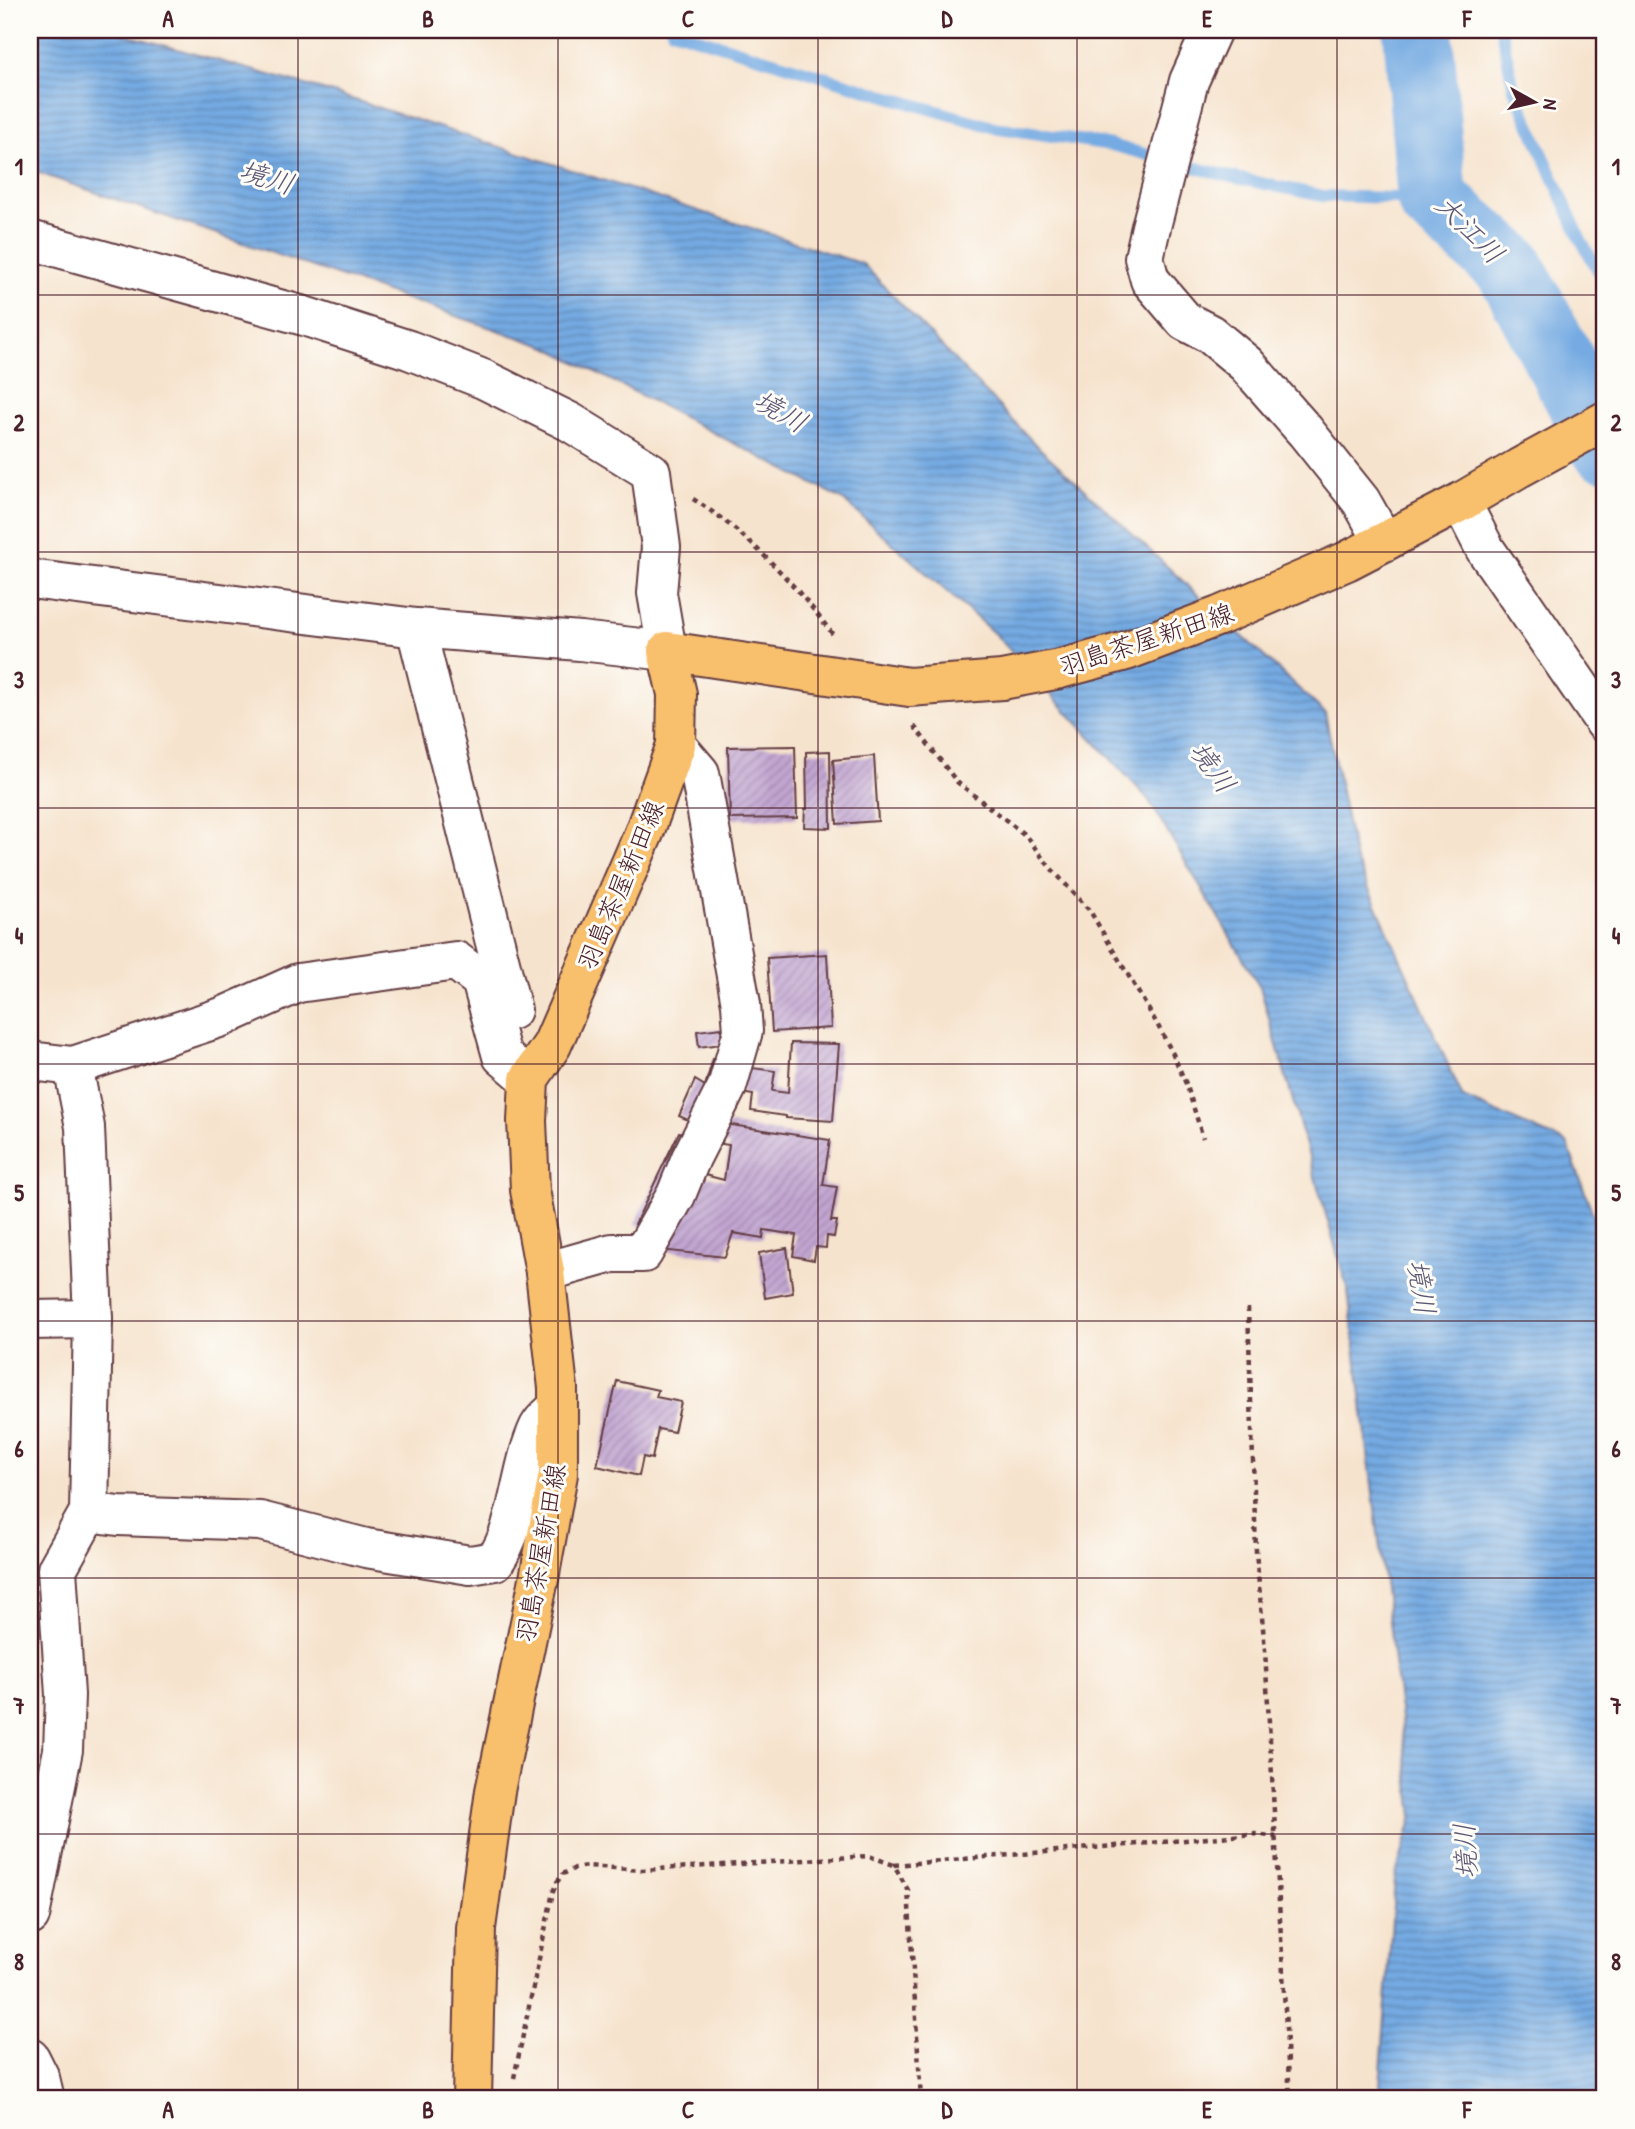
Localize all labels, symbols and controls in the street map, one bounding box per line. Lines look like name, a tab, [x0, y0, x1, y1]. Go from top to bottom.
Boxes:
text: A	[162, 3, 174, 34]
text: B	[422, 3, 434, 34]
text: C	[682, 3, 694, 34]
text: D	[942, 3, 954, 34]
text: E	[1202, 3, 1213, 34]
text: F	[1462, 3, 1473, 34]
north arrow	[1498, 66, 1568, 136]
text: N	[1537, 98, 1564, 111]
text: 1	[15, 151, 23, 182]
water label: 境川	[235, 151, 299, 203]
text: 1	[1612, 151, 1620, 182]
water label: 大江川	[1427, 186, 1513, 272]
water label: 境川	[747, 381, 815, 441]
text: 2	[14, 407, 25, 438]
text: 2	[1611, 407, 1622, 438]
street label: 羽島茶屋新田線	[1054, 594, 1238, 684]
text: 3	[14, 664, 24, 695]
text: 3	[1611, 664, 1621, 695]
water label: 境川	[1181, 733, 1245, 801]
street label: 羽島茶屋新田線	[568, 794, 672, 976]
text: 4	[15, 920, 24, 951]
text: 4	[1612, 920, 1621, 951]
text: 5	[14, 1177, 24, 1208]
text: 5	[1611, 1177, 1621, 1208]
water label: 境川	[1399, 1256, 1445, 1318]
text: 6	[14, 1433, 24, 1464]
text: 6	[1611, 1433, 1621, 1464]
street label: 羽島茶屋新田線	[507, 1460, 573, 1646]
text: 7	[12, 1690, 25, 1721]
text: 7	[1609, 1690, 1622, 1721]
water label: 境川	[1445, 1822, 1485, 1880]
text: 8	[14, 1946, 24, 1977]
text: 8	[1611, 1946, 1621, 1977]
text: A	[162, 2094, 174, 2125]
text: B	[422, 2094, 434, 2125]
text: C	[682, 2094, 694, 2125]
text: D	[942, 2094, 954, 2125]
text: E	[1202, 2094, 1213, 2125]
text: F	[1462, 2094, 1473, 2125]

